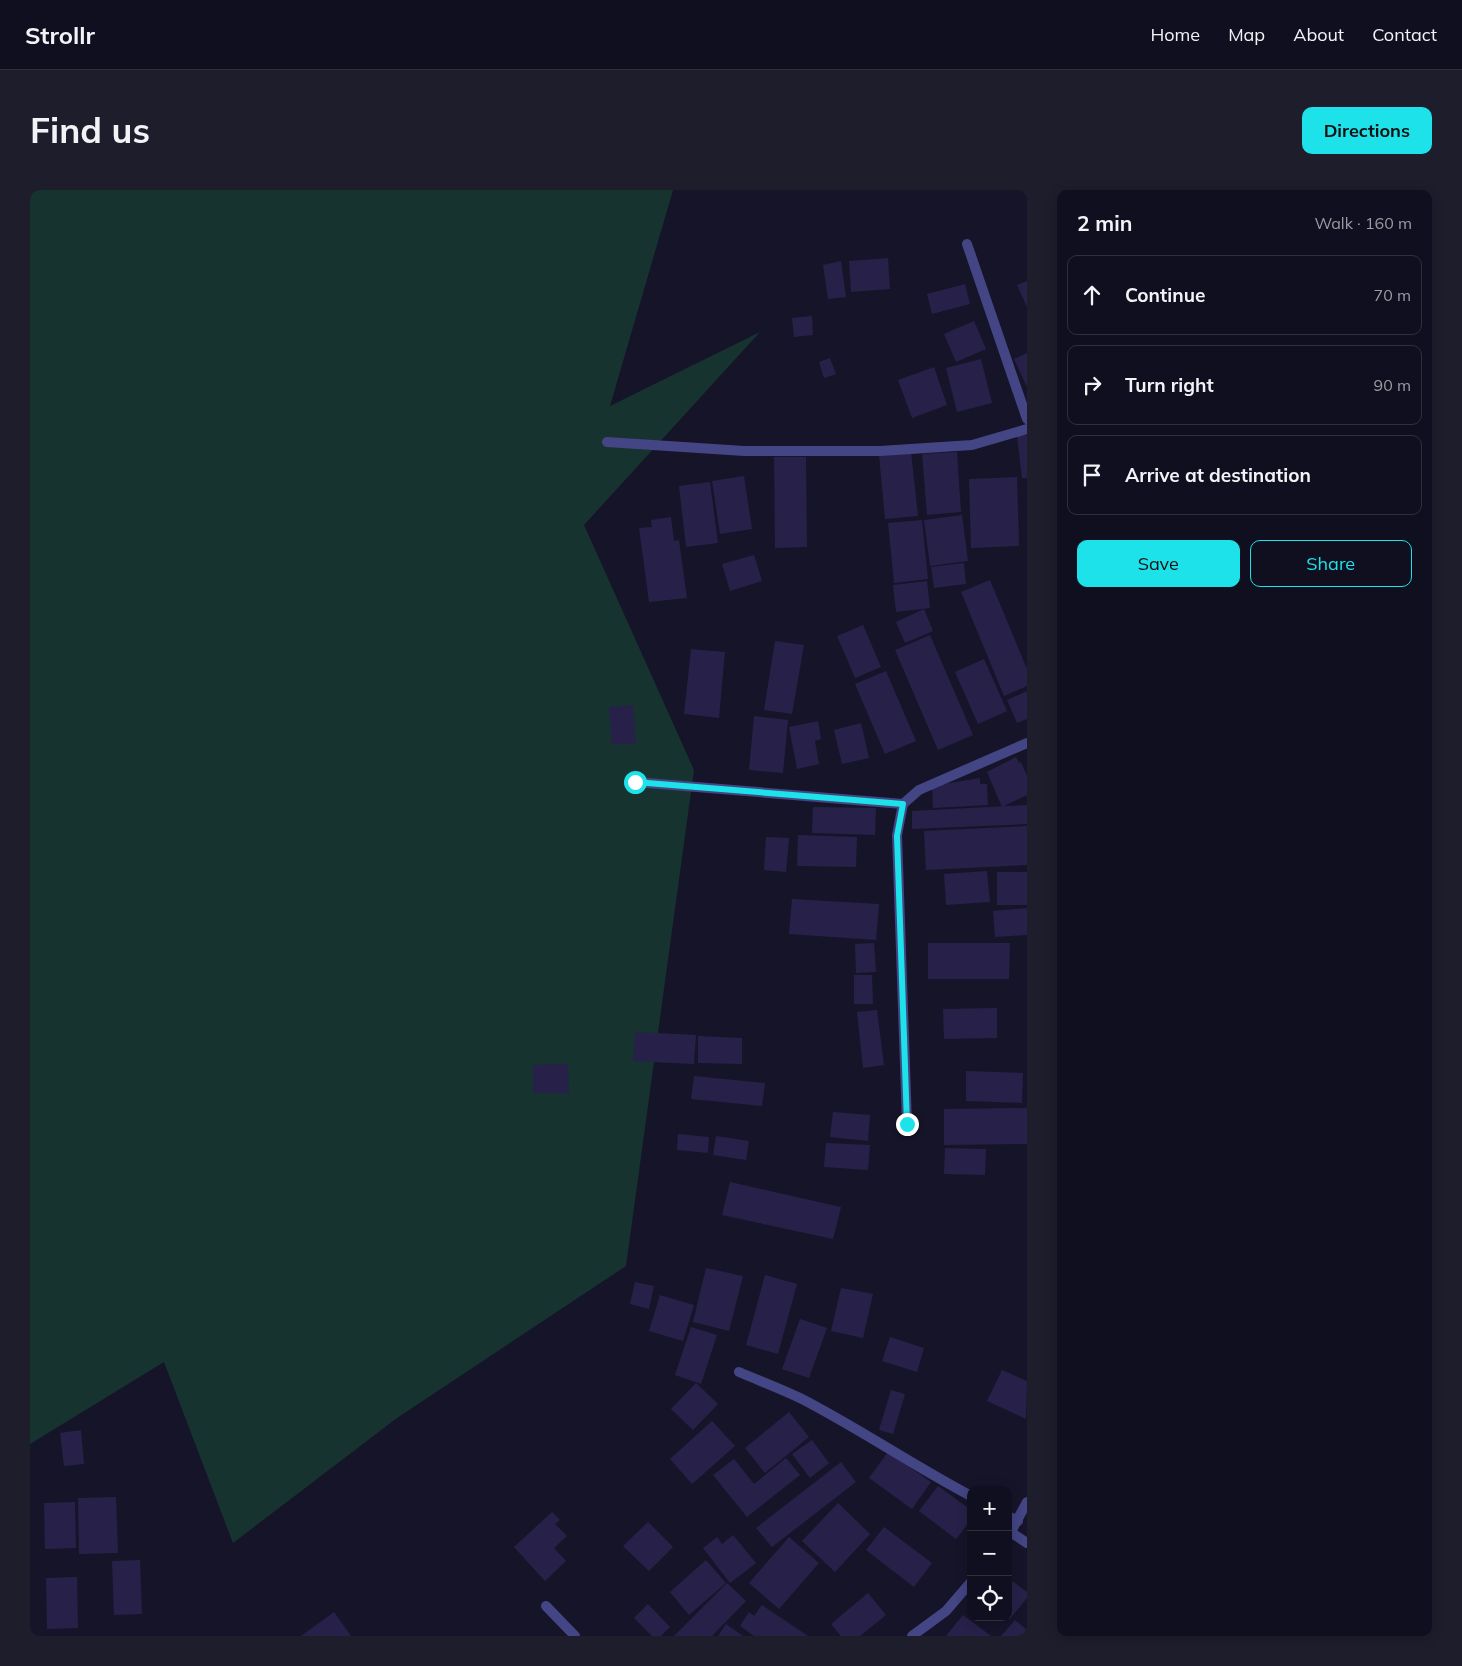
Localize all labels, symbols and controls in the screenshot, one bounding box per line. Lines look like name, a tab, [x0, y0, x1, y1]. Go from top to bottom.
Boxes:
text: Strollr	[25, 20, 95, 50]
text: Home	[1150, 23, 1200, 46]
text: Map	[1228, 23, 1265, 46]
text: About	[1293, 23, 1344, 46]
text: Contact	[1372, 23, 1437, 46]
button: Directions	[1302, 107, 1432, 154]
text: Find us	[30, 108, 150, 152]
text: 2 min	[1077, 210, 1132, 236]
text: Walk · 160 m	[1314, 213, 1412, 233]
icon: ahead	[1078, 281, 1106, 309]
text: Continue	[1125, 283, 1205, 307]
text: 70 m	[1374, 285, 1411, 305]
icon: right	[1078, 371, 1106, 399]
text: Turn right	[1125, 373, 1214, 397]
text: 90 m	[1374, 375, 1411, 395]
icon: arrive	[1078, 461, 1106, 489]
text: Arrive at destination	[1125, 463, 1311, 487]
button: Save	[1077, 540, 1240, 587]
button: Share	[1250, 540, 1412, 587]
route start	[624, 771, 647, 794]
route end	[896, 1113, 919, 1136]
map controls	[967, 1486, 1012, 1621]
button: +	[967, 1486, 1012, 1531]
button: −	[967, 1531, 1012, 1576]
button: locate	[967, 1576, 1012, 1621]

